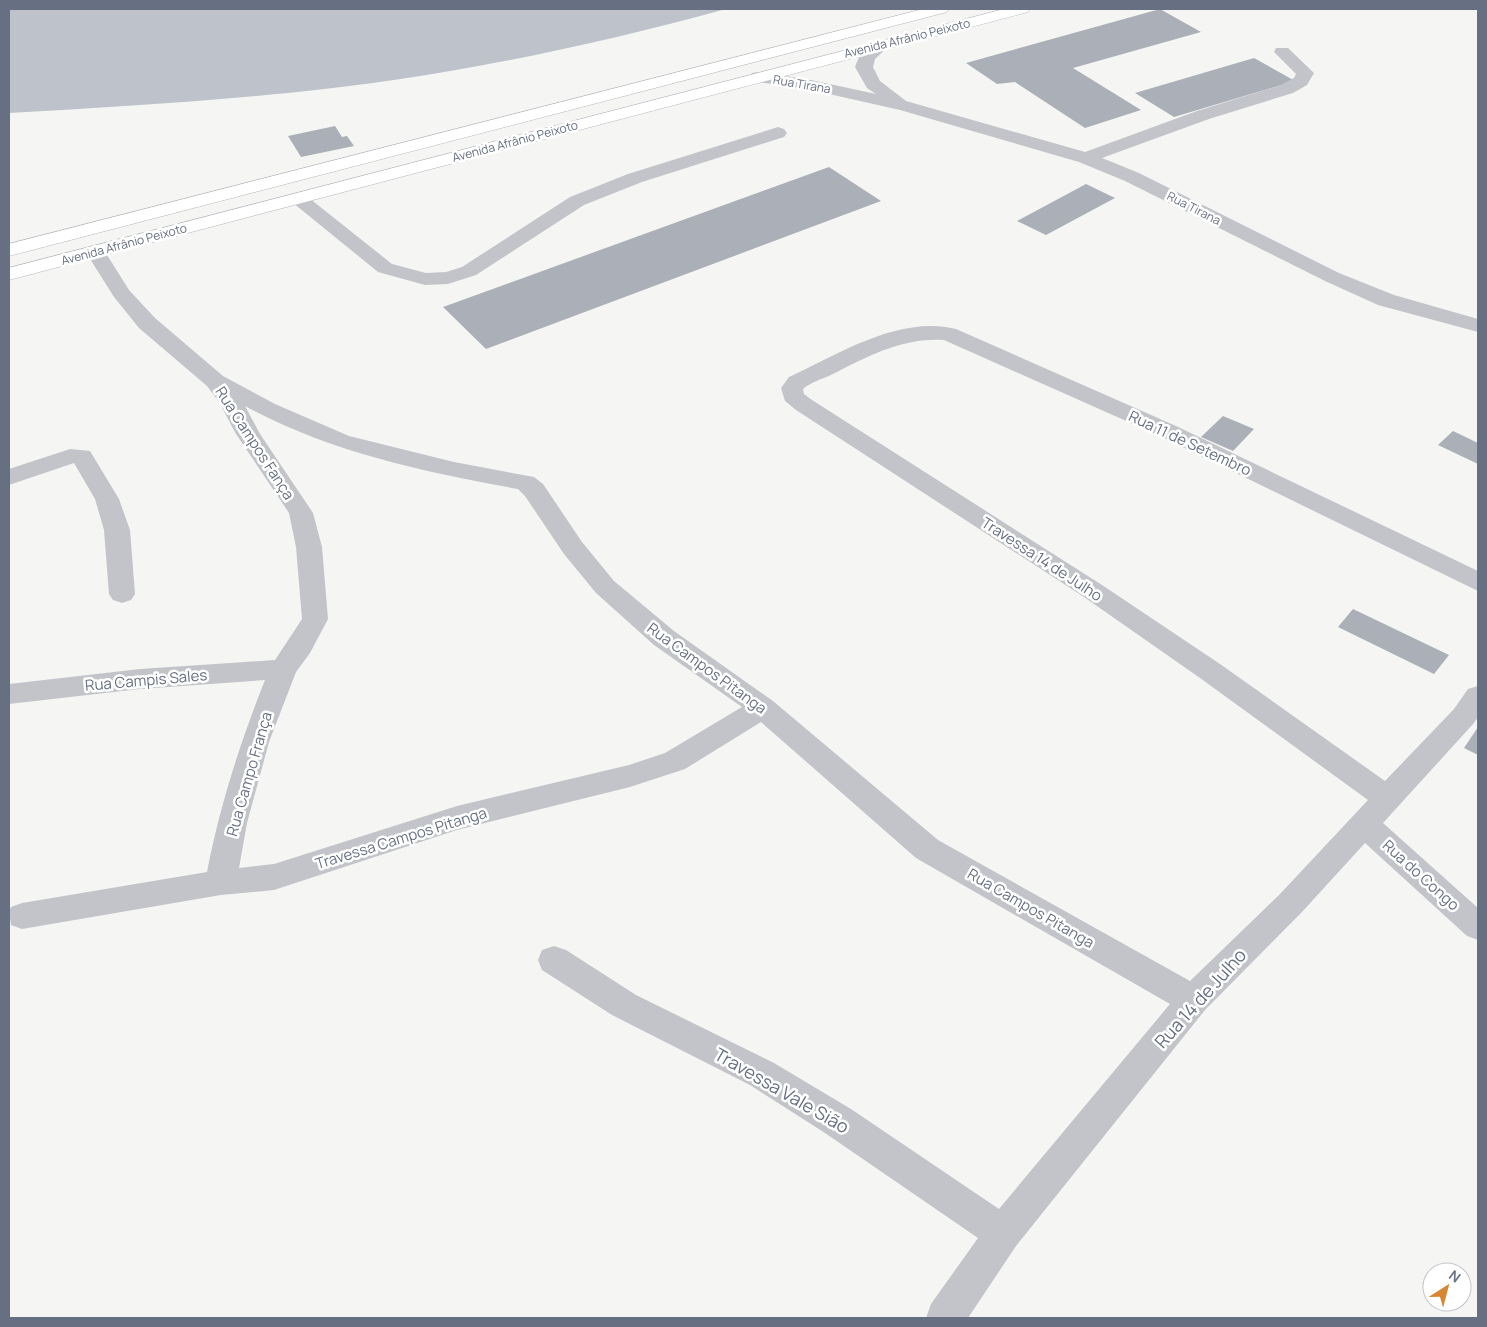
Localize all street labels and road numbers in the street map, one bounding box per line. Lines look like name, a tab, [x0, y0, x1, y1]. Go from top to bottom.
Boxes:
street label: Avenida Afrânio Peixoto	[842, 14, 972, 62]
street label: Rua Tirana	[772, 71, 832, 97]
street label: Avenida Afrânio Peixoto	[450, 116, 580, 166]
street label: Rua Tirana	[1164, 187, 1224, 229]
street label: Avenida Afrânio Peixoto	[59, 219, 189, 269]
street label: Rua Campos Fança	[210, 382, 300, 504]
street label: Rua 11 de Setembro	[1125, 405, 1255, 481]
street label: Travessa 14 de Julho	[978, 512, 1107, 606]
street label: Rua Campos Pitanga	[643, 617, 771, 719]
street label: Rua Campis Sales	[84, 664, 208, 696]
street label: Rua Campo França	[221, 709, 277, 839]
street label: Travessa Campos Pitanga	[313, 802, 489, 874]
street label: Rua do Congo	[1378, 835, 1464, 915]
street label: Rua Campos Pitanga	[964, 863, 1098, 953]
street label: Rua 14 de Julho	[1149, 943, 1251, 1053]
street label: Travessa Vale Sião	[710, 1042, 854, 1138]

